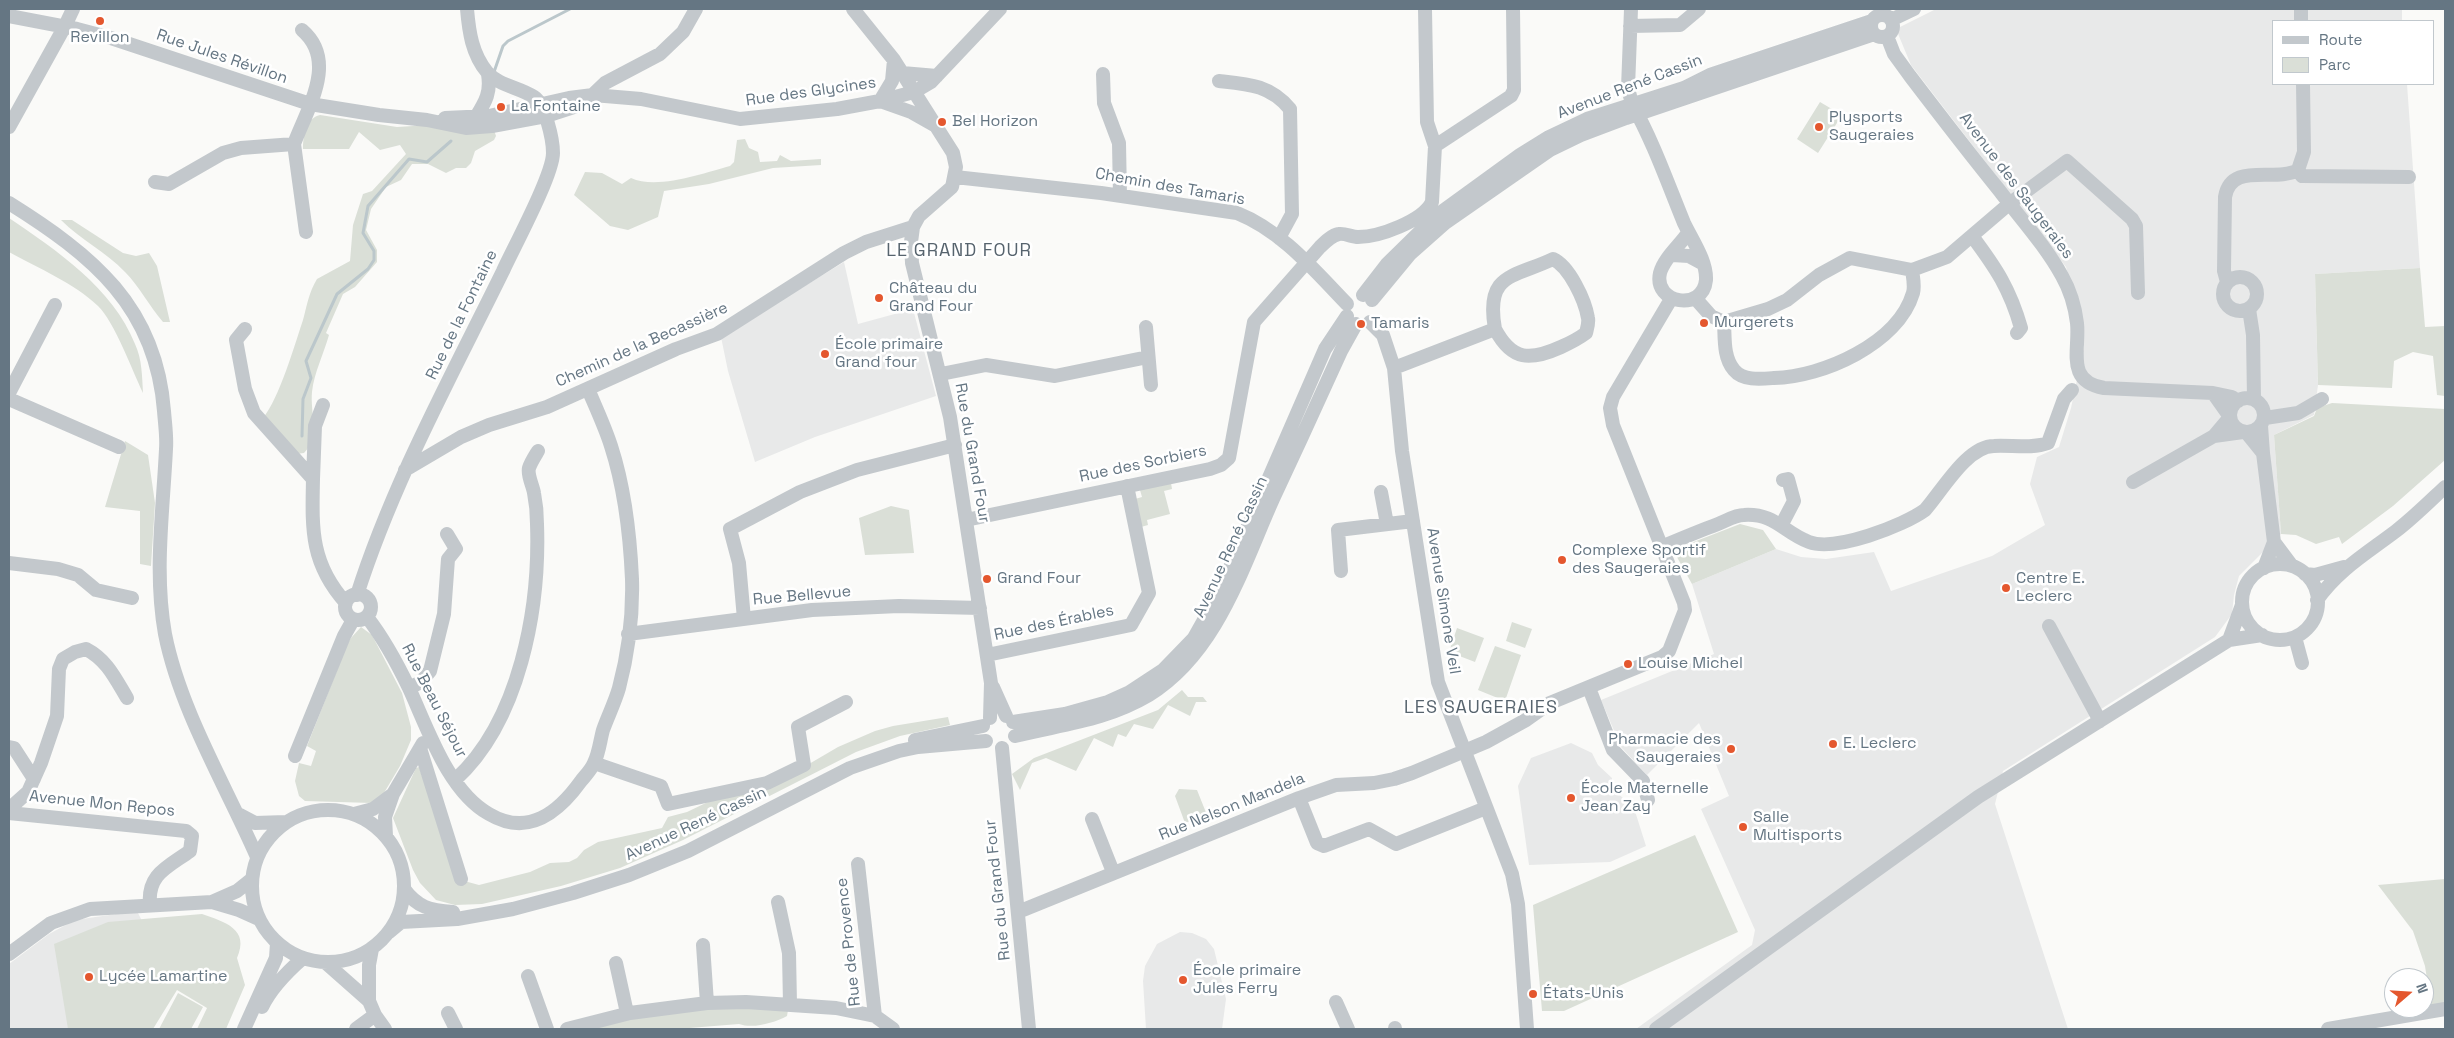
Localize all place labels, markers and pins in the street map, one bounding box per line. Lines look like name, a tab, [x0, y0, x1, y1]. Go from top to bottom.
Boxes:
marker: Revillon	[94, 15, 106, 27]
place label: Revillon	[70, 28, 130, 48]
place label: La Fontaine	[511, 97, 601, 117]
marker: La Fontaine	[495, 101, 507, 113]
place label: Plysports Saugeraies	[1829, 108, 1914, 146]
place label: Bel Horizon	[952, 112, 1038, 132]
marker: Bel Horizon	[936, 116, 948, 128]
marker: Plysports Saugeraies	[1813, 121, 1825, 133]
place label: Château du Grand Four	[889, 279, 977, 317]
marker: Château du Grand Four	[873, 292, 885, 304]
place label: Murgerets	[1714, 313, 1794, 333]
place label: Tamaris	[1371, 314, 1430, 334]
marker: Murgerets	[1698, 317, 1710, 329]
marker: Tamaris	[1355, 318, 1367, 330]
place label: École primaire Grand four	[835, 335, 943, 373]
marker: École primaire Grand four	[819, 348, 831, 360]
place label: Complexe Sportif des Saugeraies	[1572, 541, 1706, 579]
marker: Complexe Sportif des Saugeraies	[1556, 554, 1568, 566]
place label: Grand Four	[997, 569, 1081, 589]
place label: Centre E. Leclerc	[2016, 569, 2085, 607]
marker: Grand Four	[981, 573, 993, 585]
marker: Centre E. Leclerc	[2000, 582, 2012, 594]
place label: Louise Michel	[1638, 654, 1743, 674]
marker: Louise Michel	[1622, 658, 1634, 670]
place label: Pharmacie des Saugeraies	[1608, 730, 1721, 768]
place label: E. Leclerc	[1843, 734, 1917, 754]
marker: E. Leclerc	[1827, 738, 1839, 750]
marker: Pharmacie des Saugeraies	[1725, 743, 1737, 755]
place label: École Maternelle Jean Zay	[1581, 779, 1709, 817]
marker: École Maternelle Jean Zay	[1565, 792, 1577, 804]
place label: Salle Multisports	[1753, 808, 1842, 846]
marker: Salle Multisports	[1737, 821, 1749, 833]
place label: École primaire Jules Ferry	[1193, 961, 1301, 999]
place label: Lycée Lamartine	[99, 967, 228, 987]
marker: Lycée Lamartine	[83, 971, 95, 983]
marker: École primaire Jules Ferry	[1177, 974, 1189, 986]
place label: États-Unis	[1543, 984, 1624, 1004]
marker: États-Unis	[1527, 988, 1539, 1000]

